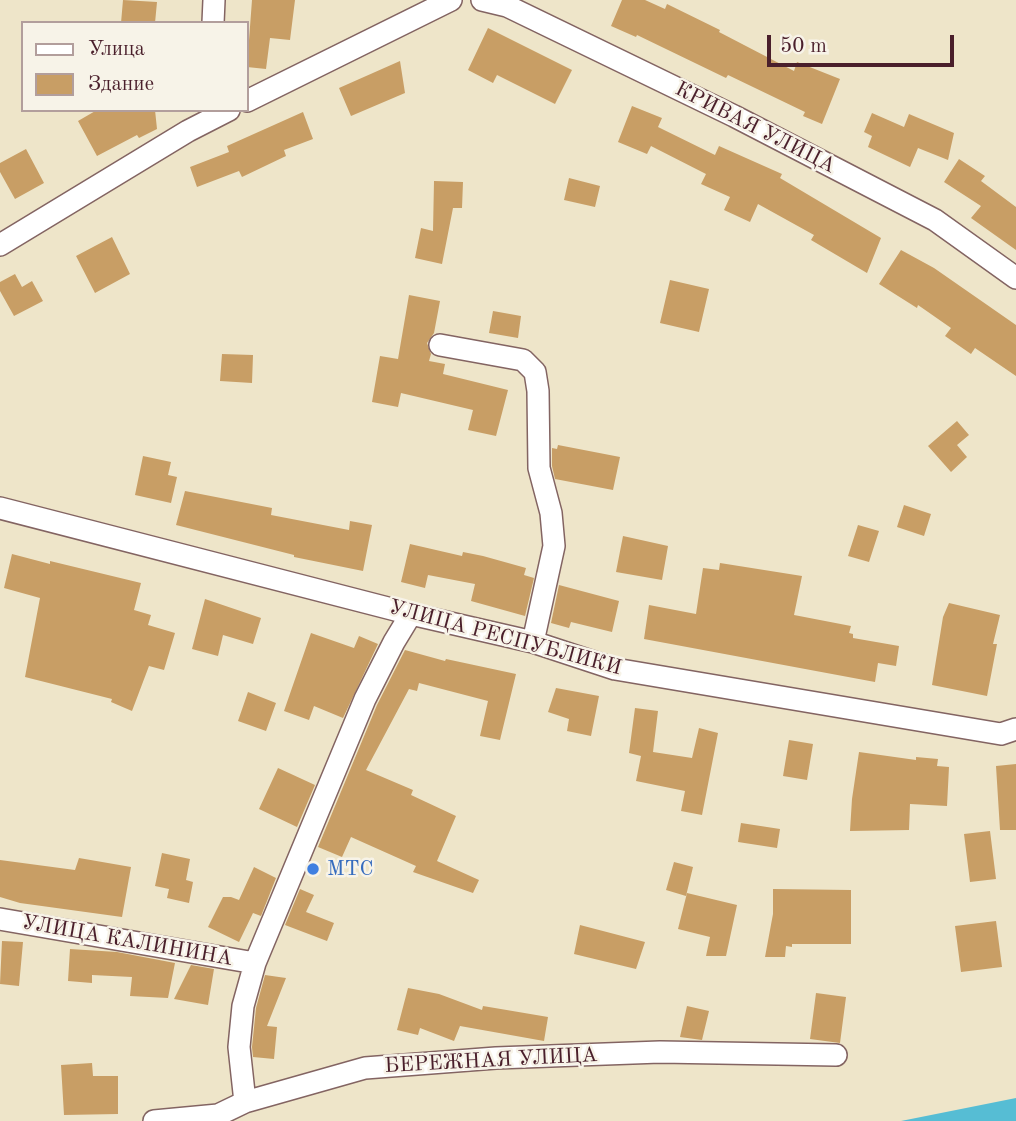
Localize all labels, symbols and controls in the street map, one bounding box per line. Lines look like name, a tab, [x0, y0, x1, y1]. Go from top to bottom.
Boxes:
legend	[21, 21, 248, 112]
scale bar	[771, 21, 958, 65]
text: 50 m	[780, 36, 827, 57]
text: Улица	[88, 39, 145, 60]
text: Здание	[88, 74, 154, 95]
street label: КРИВАЯ УЛИЦА	[671, 77, 839, 179]
street label: УЛИЦА РЕСПУБЛИКИ	[386, 595, 624, 681]
place label: МТС	[327, 856, 374, 882]
marker: МТС	[305, 861, 321, 877]
street label: УЛИЦА КАЛИНИНА	[20, 910, 234, 972]
street label: БЕРЕЖНАЯ УЛИЦА	[384, 1043, 598, 1079]

